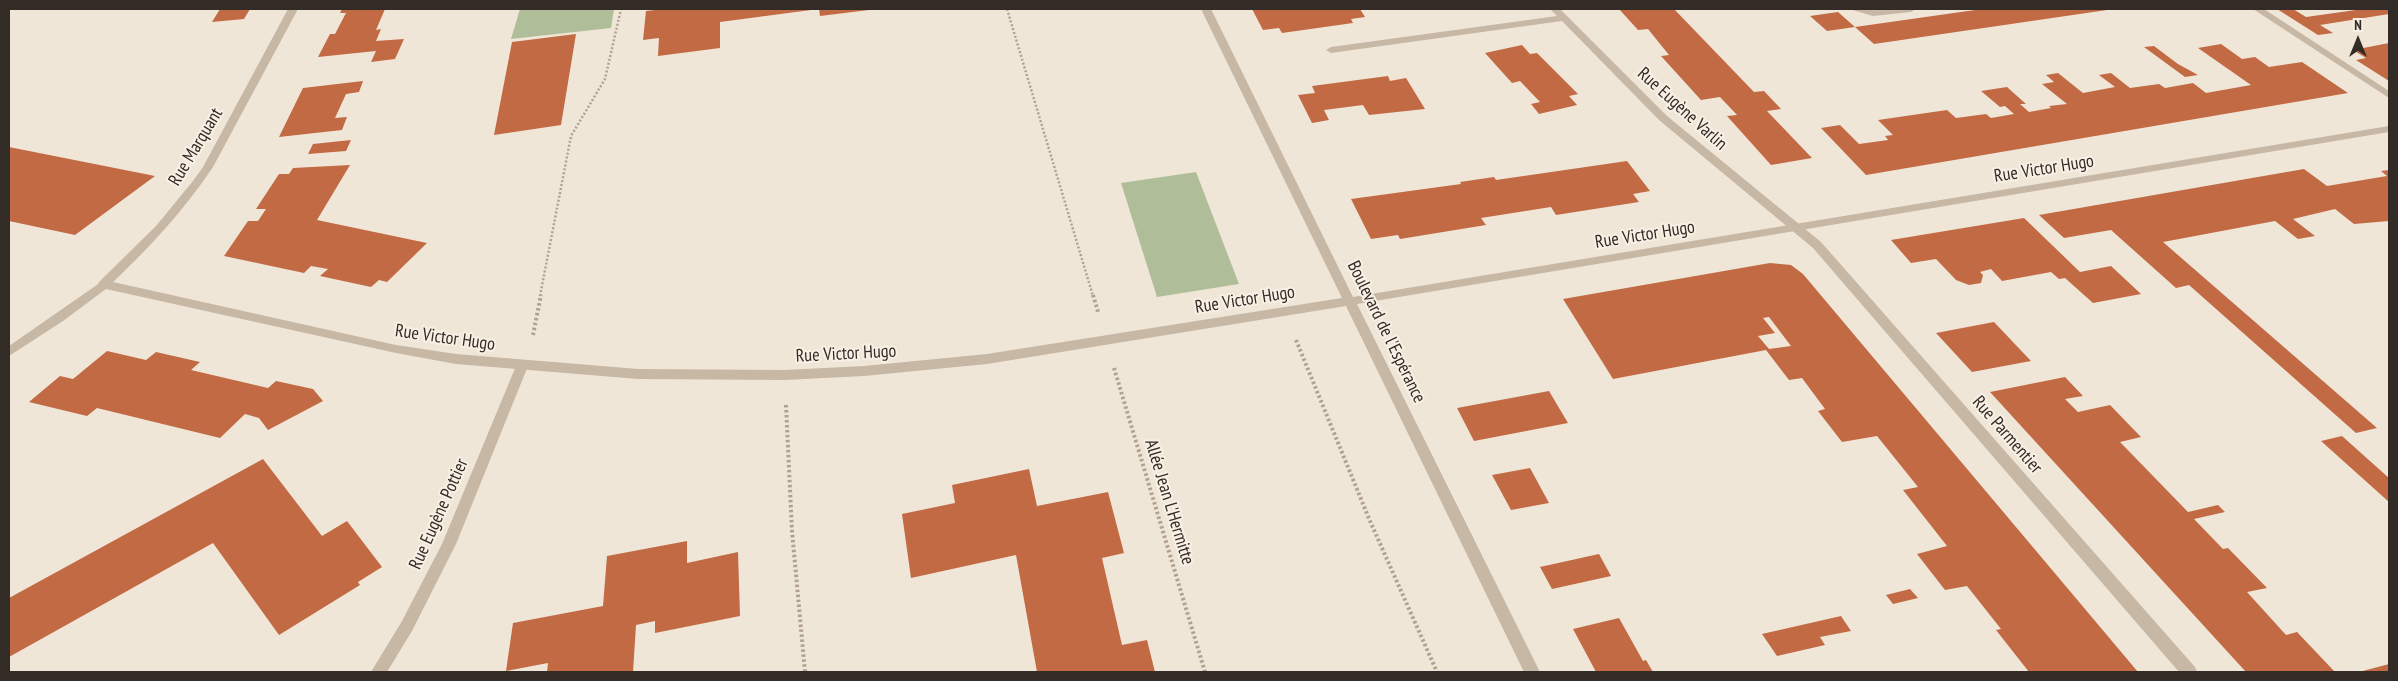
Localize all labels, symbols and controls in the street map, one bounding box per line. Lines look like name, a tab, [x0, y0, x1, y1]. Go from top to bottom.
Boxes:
north arrow	[2333, 15, 2383, 65]
text: N	[2354, 16, 2362, 34]
street label: Rue Eugène Varlin	[1633, 63, 1731, 155]
street label: Rue Marquant	[164, 104, 228, 190]
street label: Rue Victor Hugo	[1993, 150, 2095, 188]
street label: Rue Victor Hugo	[1594, 216, 1696, 254]
street label: Boulevard de l'Espérance	[1342, 257, 1430, 407]
street label: Rue Victor Hugo	[1194, 281, 1296, 319]
street label: Rue Victor Hugo	[394, 320, 496, 356]
street label: Rue Victor Hugo	[795, 341, 897, 367]
street label: Rue Parmentier	[1967, 392, 2047, 478]
street label: Allée Jean L'Hermitte	[1140, 437, 1198, 567]
street label: Rue Eugène Pottier	[405, 455, 473, 573]

